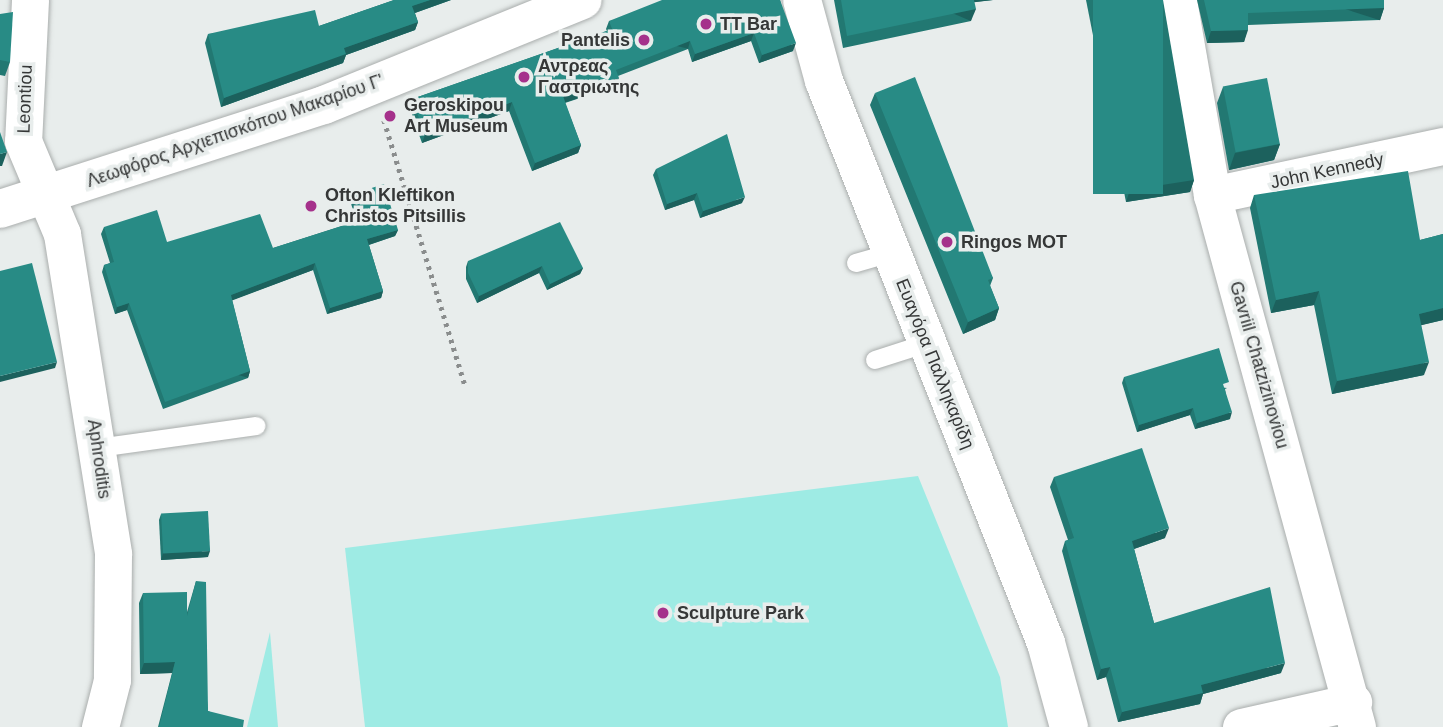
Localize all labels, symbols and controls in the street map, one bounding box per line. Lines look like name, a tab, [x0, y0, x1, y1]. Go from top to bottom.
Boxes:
place label: TT Bar	[720, 13, 777, 35]
marker: TT Bar	[698, 16, 714, 32]
place label: Pantelis	[561, 29, 630, 51]
marker: Pantelis	[636, 32, 652, 48]
place label: Αντρεας Γαστριωτης	[538, 56, 639, 98]
street label: Leontiou	[13, 64, 37, 134]
marker: Αντρεας Γαστριωτης	[516, 69, 532, 85]
street label: Λεωφόρος Αρχιεπισκόπου Μακαρίου Γ'	[83, 70, 387, 192]
place label: Geroskipou Art Museum	[404, 95, 508, 138]
marker: Geroskipou Art Museum	[382, 108, 398, 124]
street label: John Kennedy	[1268, 148, 1386, 194]
place label: Ofton Kleftikon Christos Pitsillis	[325, 185, 466, 228]
marker: Ofton Kleftikon Christos Pitsillis	[303, 198, 319, 214]
place label: Ringos MOT	[961, 231, 1067, 253]
marker: Ringos MOT	[939, 234, 955, 250]
street label: Ευαγόρα Παλληκαρίδη	[891, 276, 979, 452]
street label: Gavriil Chatzizinoviou	[1225, 279, 1293, 451]
street label: Aphroditis	[83, 418, 115, 500]
place label: Sculpture Park	[677, 602, 804, 624]
marker: Sculpture Park	[655, 605, 671, 621]

